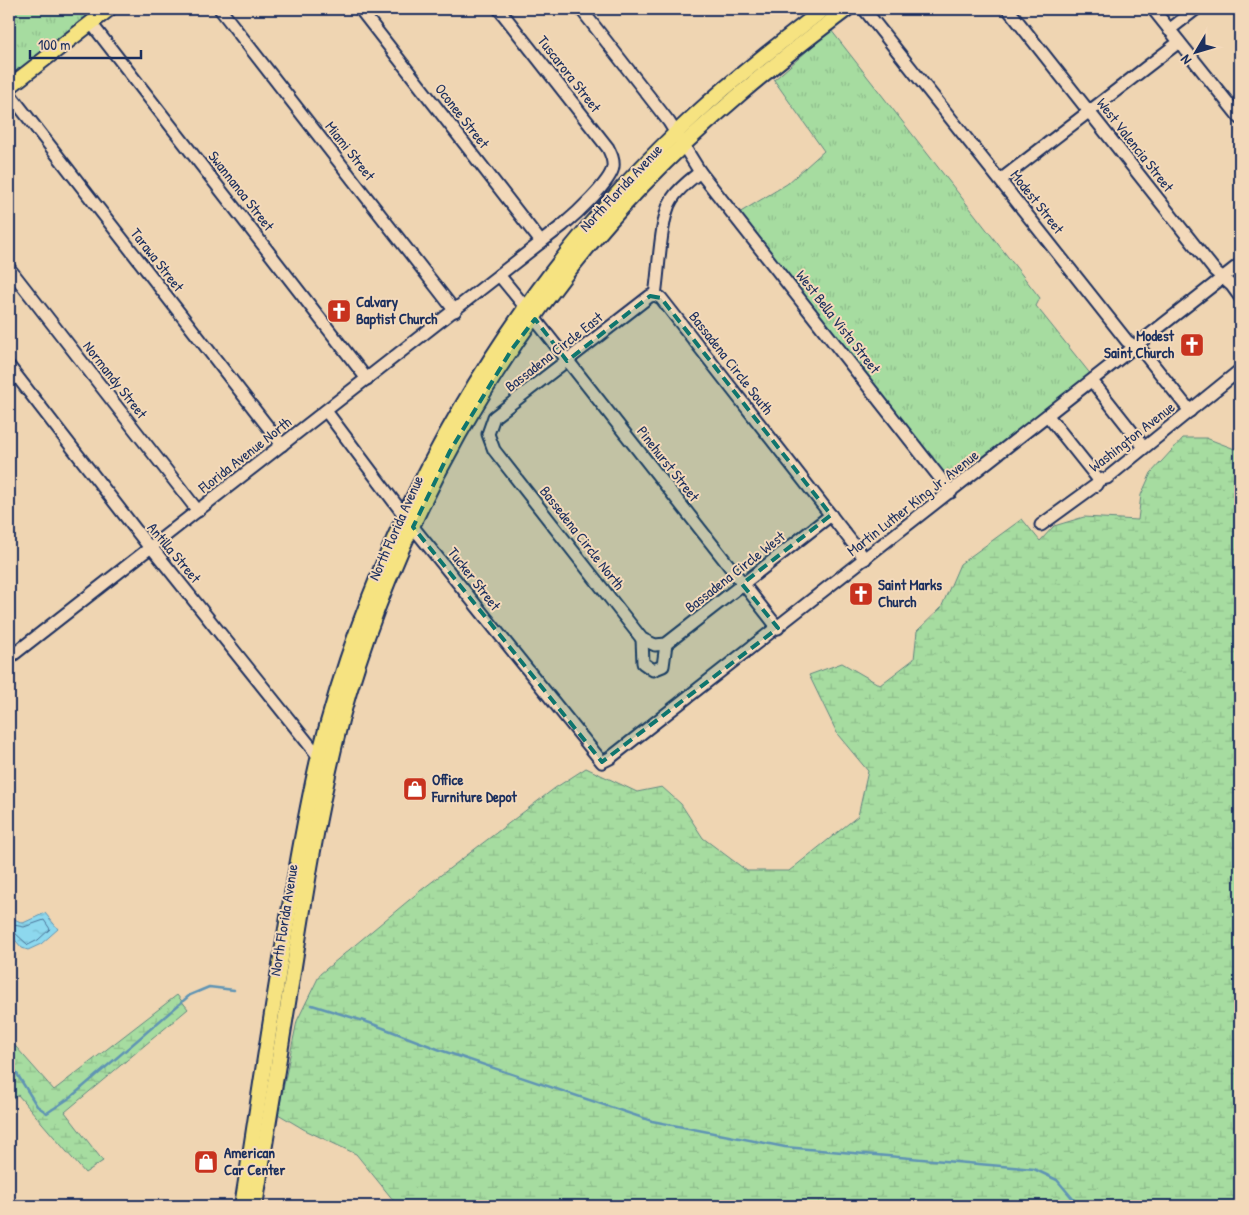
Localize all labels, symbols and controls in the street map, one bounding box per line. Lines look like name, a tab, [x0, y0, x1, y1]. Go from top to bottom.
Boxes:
scale bar	[30, 28, 141, 60]
north arrow	[1172, 28, 1222, 78]
street label: Tuscarora Street	[533, 31, 607, 117]
text: 100 m	[38, 34, 71, 55]
text: N	[1175, 51, 1195, 69]
street label: Oconee Street	[430, 79, 495, 153]
street label: West Valencia Street	[1092, 93, 1179, 197]
street label: Miami Street	[321, 117, 381, 185]
street label: North Florida Avenue	[575, 139, 667, 236]
street label: Swannanoa Street	[203, 146, 280, 236]
street label: Modest Street	[1006, 165, 1070, 239]
street label: Tarawa Street	[126, 223, 189, 297]
street label: West Bella Vista Street	[791, 266, 886, 378]
place label: Calvary Baptist Church	[356, 291, 438, 330]
church icon: Calvary Baptist Church	[326, 298, 352, 324]
street label: Bassadena Circle East	[500, 306, 608, 396]
street label: Bassadena Circle South	[684, 307, 778, 419]
place label: Modest Saint Church	[1104, 325, 1175, 363]
church icon: Modest Saint Church	[1179, 332, 1205, 358]
street label: Normandy Street	[78, 336, 153, 424]
street label: Washington Avenue	[1084, 396, 1179, 477]
street label: Florida Avenue North	[193, 412, 296, 498]
street label: Pinehurst Street	[632, 421, 705, 507]
street label: Martin Luther King Jr. Avenue	[843, 445, 983, 561]
street label: North Florida Avenue	[363, 472, 428, 584]
street label: Bassedena Circle North	[535, 481, 630, 594]
street label: Antilla Street	[143, 518, 207, 588]
street label: Bassadena Circle West	[680, 525, 790, 617]
street label: Tucker Street	[443, 543, 506, 615]
place label: Saint Marks Church	[878, 574, 942, 612]
church icon: Saint Marks Church	[848, 581, 874, 607]
place label: Office Furniture Depot	[431, 769, 517, 808]
shop icon: Office Furniture Depot	[402, 776, 428, 802]
street label: North Florida Avenue	[264, 863, 303, 977]
place label: American Car Center	[224, 1142, 285, 1180]
shop icon: American Car Center	[193, 1149, 219, 1175]

